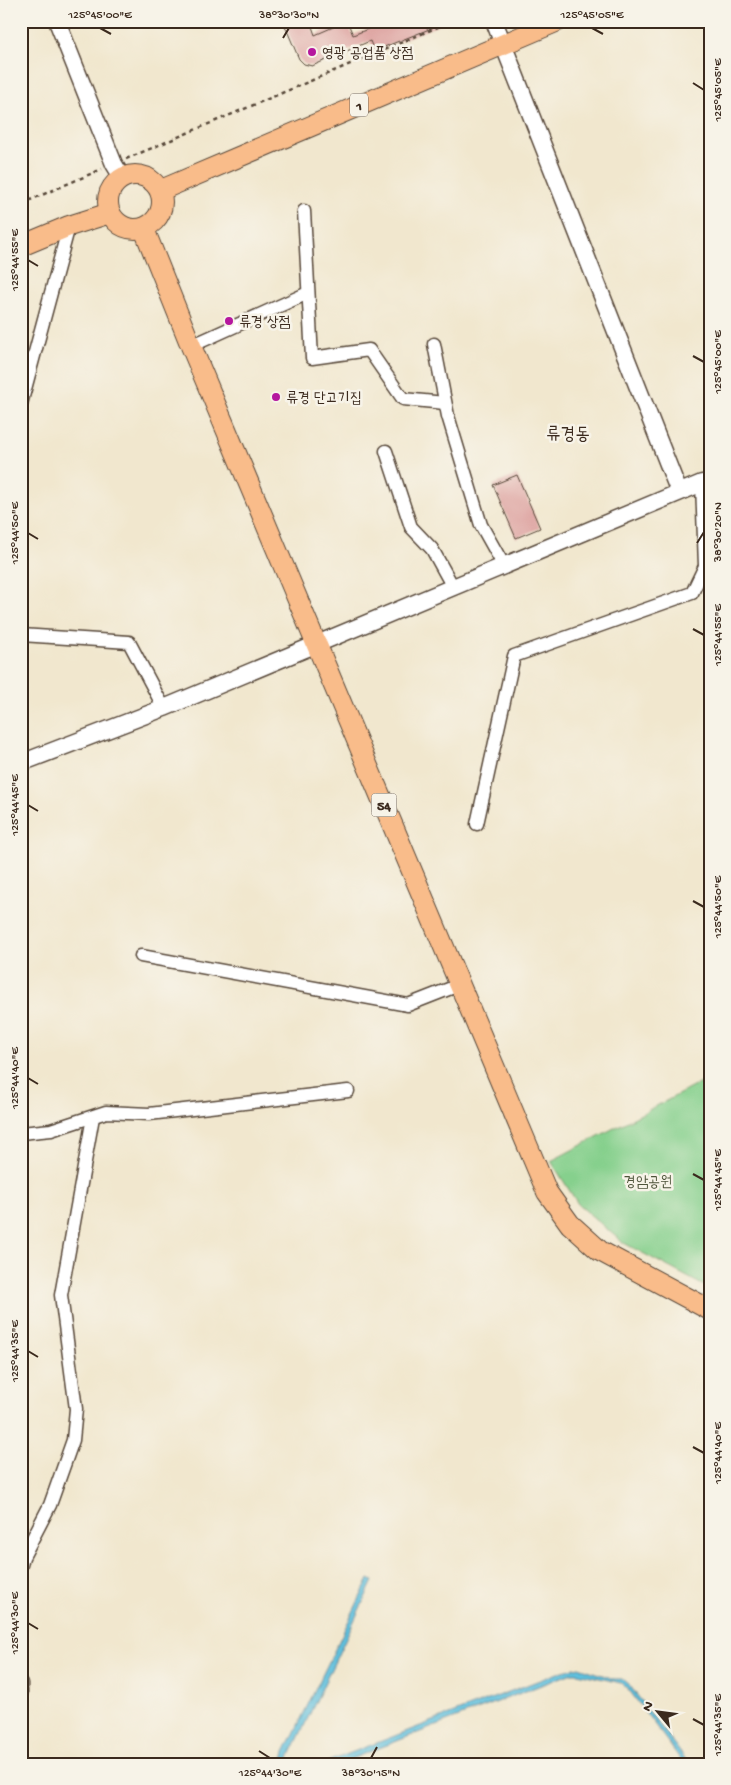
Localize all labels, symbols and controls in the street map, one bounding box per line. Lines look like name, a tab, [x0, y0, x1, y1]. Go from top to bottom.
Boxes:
text: 125°45'00"E	[67, 9, 132, 23]
text: 38°30'30"N	[258, 9, 319, 23]
text: 125°45'05"E	[559, 9, 624, 23]
place label: 영광 공업품 상점	[322, 45, 414, 63]
marker: 영광 공업품 상점	[306, 46, 318, 58]
text: 125°45'05"E	[712, 58, 726, 123]
road number: 1	[350, 94, 368, 116]
text: 125°44'55"E	[9, 229, 23, 292]
place label: 류경 상점	[239, 314, 291, 332]
marker: 류경 상점	[223, 315, 235, 327]
text: 125°45'00"E	[712, 330, 726, 395]
place label: 류경 단고기집	[286, 390, 362, 408]
marker: 류경 단고기집	[270, 391, 282, 403]
district label: 류경동	[546, 425, 590, 446]
text: 125°44'50"E	[9, 501, 23, 565]
text: 38°30'20"N	[712, 502, 726, 563]
text: 125°44'55"E	[712, 604, 726, 667]
text: 125°44'45"E	[9, 774, 23, 837]
road number: 54	[372, 794, 396, 816]
text: 125°44'50"E	[712, 875, 726, 939]
text: 125°44'40"E	[9, 1047, 23, 1110]
text: 125°44'45"E	[712, 1149, 726, 1212]
park label: 경암공원	[624, 1174, 672, 1192]
text: 125°44'35"E	[9, 1320, 23, 1383]
text: 125°44'40"E	[712, 1422, 726, 1485]
text: 125°44'30"E	[9, 1591, 23, 1655]
north arrow	[634, 1688, 684, 1738]
text: 125°44'35"E	[712, 1694, 726, 1757]
text: N	[639, 1699, 658, 1715]
text: 125°44'30"E	[238, 1767, 302, 1781]
text: 38°30'15"N	[341, 1767, 400, 1781]

